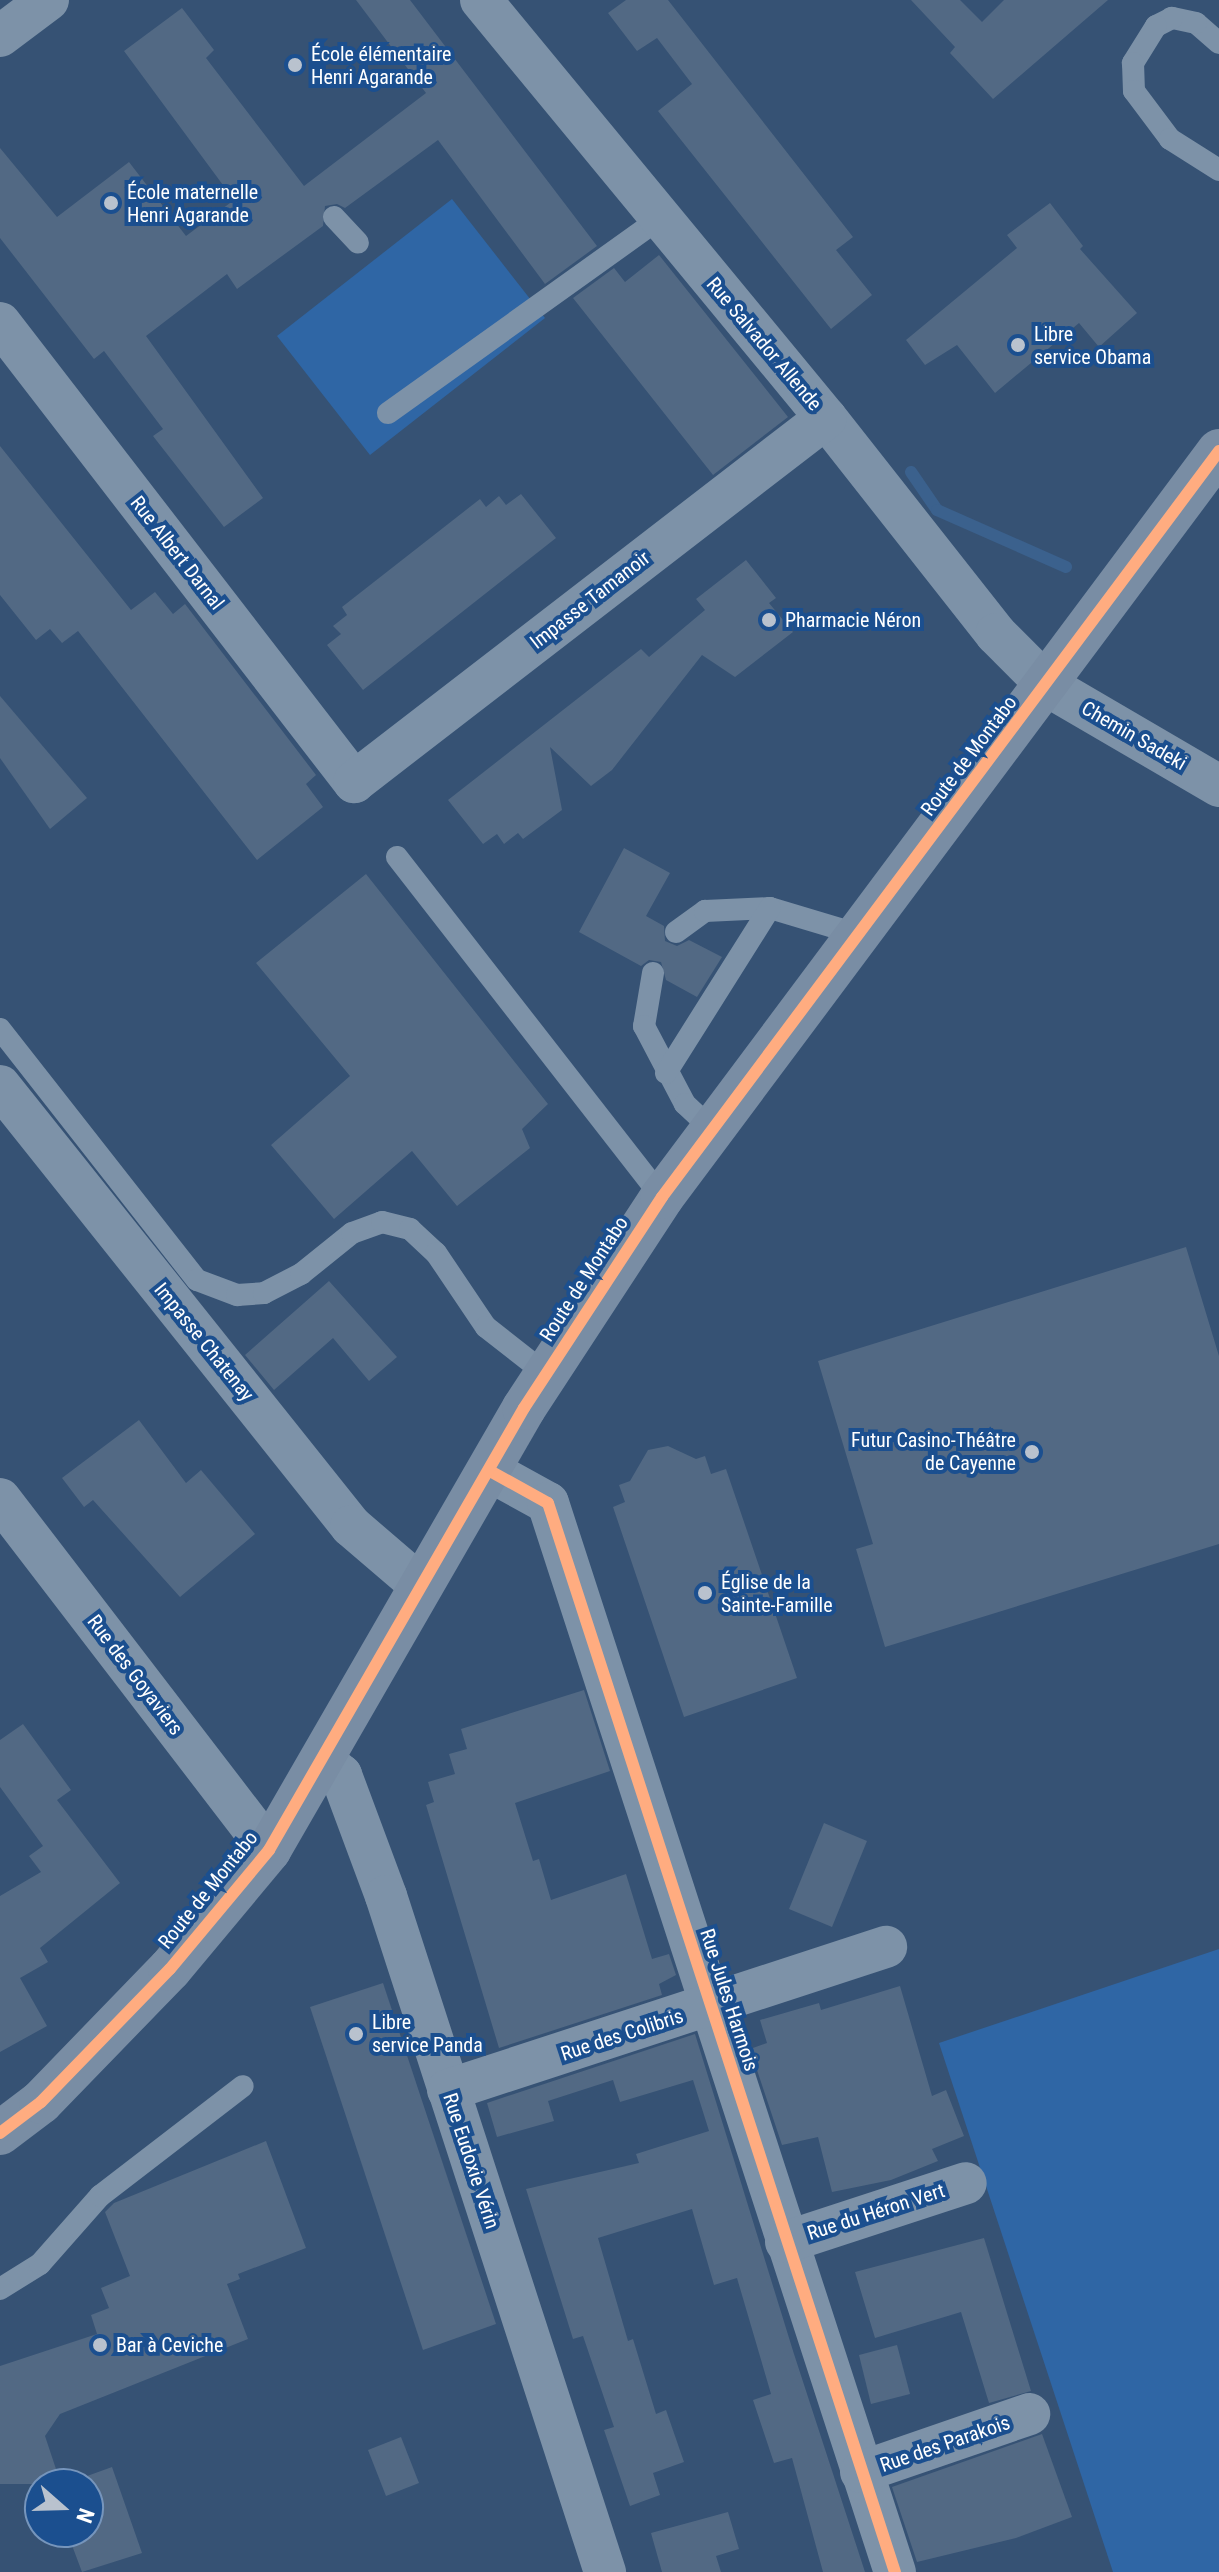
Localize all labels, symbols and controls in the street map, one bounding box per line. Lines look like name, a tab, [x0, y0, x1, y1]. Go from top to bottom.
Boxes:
place label: École élémentaire Henri Agarande	[311, 42, 451, 89]
marker: École élémentaire Henri Agarande	[286, 56, 304, 74]
place label: École maternelle Henri Agarande	[127, 180, 258, 227]
marker: École maternelle Henri Agarande	[102, 194, 120, 212]
street label: Rue Salvador Allende	[701, 273, 827, 415]
place label: Libre service Obama	[1034, 322, 1151, 369]
marker: Libre service Obama	[1009, 336, 1027, 354]
street label: Rue Albert Darnal	[125, 491, 229, 615]
street label: Impasse Tamanoir	[525, 546, 655, 654]
place label: Pharmacie Néron	[785, 608, 921, 632]
marker: Pharmacie Néron	[760, 611, 778, 629]
street label: Route de Montabo	[916, 691, 1022, 821]
street label: Chemin Sadeki	[1077, 696, 1191, 776]
street label: Route de Montabo	[535, 1212, 633, 1346]
street label: Impasse Chatenay	[149, 1278, 259, 1406]
place label: Futur Casino-Théâtre de Cayenne	[851, 1428, 1016, 1475]
marker: Futur Casino-Théâtre de Cayenne	[1023, 1443, 1041, 1461]
place label: Église de la Sainte-Famille	[721, 1570, 833, 1617]
marker: Église de la Sainte-Famille	[696, 1584, 714, 1602]
street label: Rue des Goyaviers	[82, 1610, 188, 1740]
street label: Route de Montabo	[153, 1826, 263, 1954]
street label: Rue Jules Harmois	[695, 1926, 763, 2074]
street label: Rue des Colibris	[558, 2004, 686, 2066]
place label: Libre service Panda	[372, 2010, 483, 2057]
marker: Libre service Panda	[347, 2025, 365, 2043]
street label: Rue Eudoxie Vérin	[438, 2090, 504, 2232]
street label: Rue du Héron Vert	[804, 2178, 948, 2246]
place label: Bar à Ceviche	[116, 2333, 223, 2357]
marker: Bar à Ceviche	[91, 2336, 109, 2354]
street label: Rue des Parakois	[877, 2411, 1013, 2477]
north arrow	[24, 2468, 104, 2548]
text: N	[71, 2505, 99, 2526]

